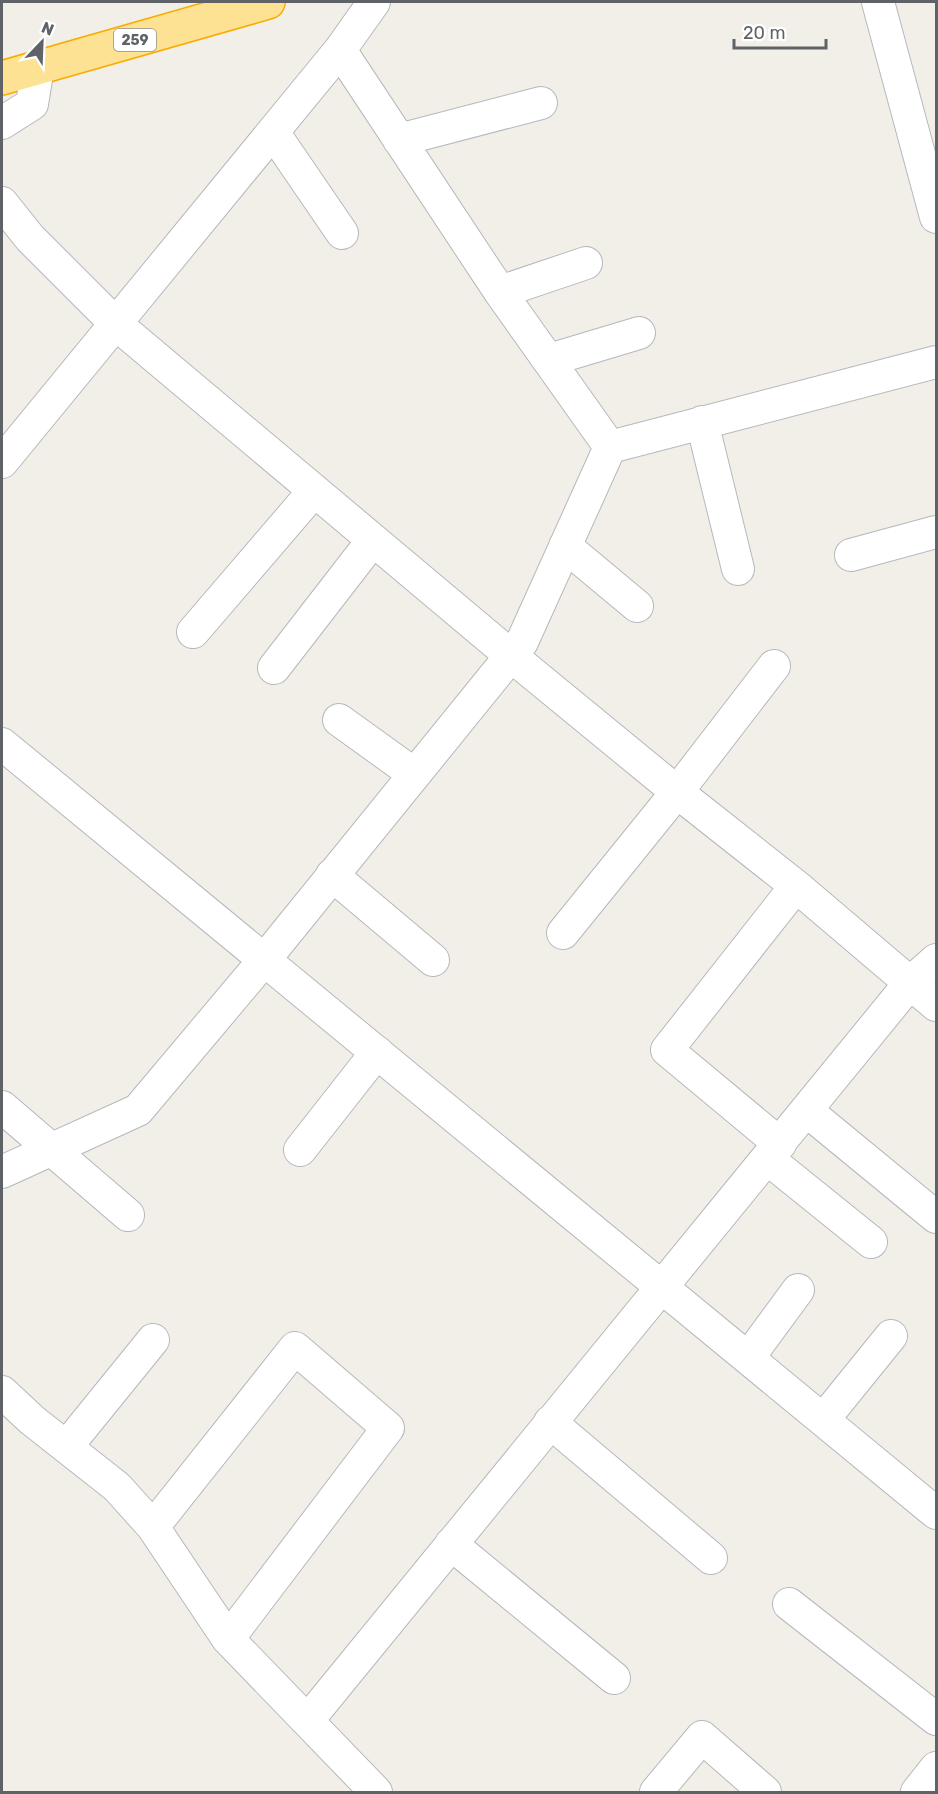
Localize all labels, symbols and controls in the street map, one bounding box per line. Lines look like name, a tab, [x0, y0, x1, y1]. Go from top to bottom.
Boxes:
north arrow	[12, 12, 72, 72]
scale bar	[734, 12, 826, 50]
text: N	[39, 18, 57, 40]
text: 20 m	[743, 22, 785, 44]
road number: 259	[114, 29, 156, 51]

